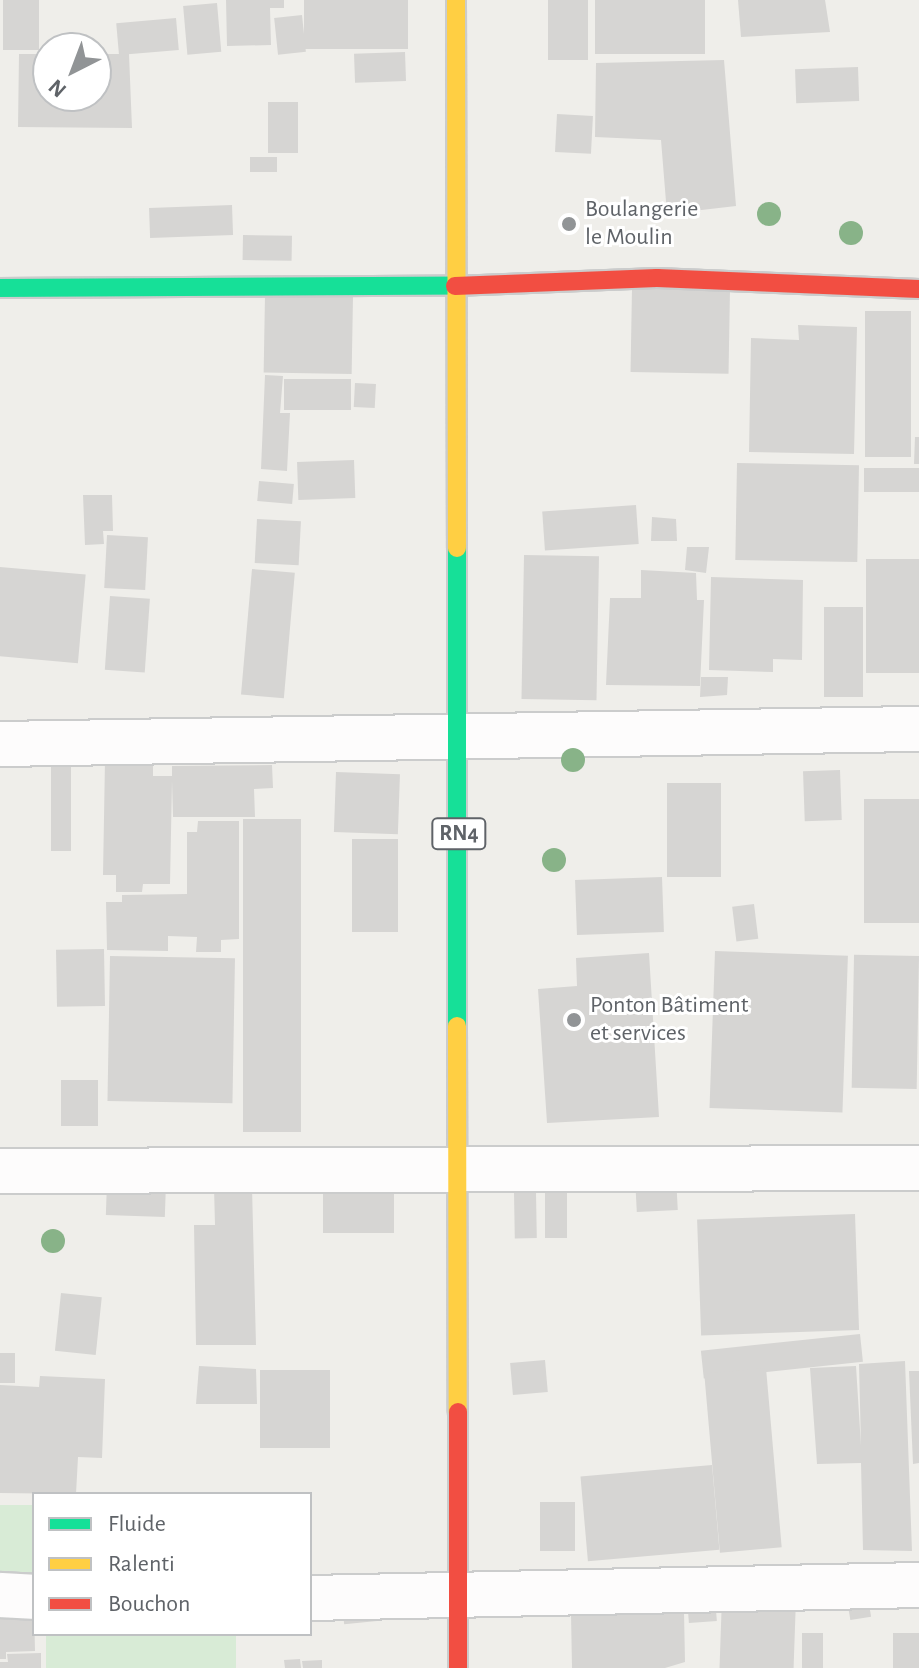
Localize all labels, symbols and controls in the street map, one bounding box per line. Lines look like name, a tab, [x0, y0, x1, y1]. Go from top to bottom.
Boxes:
north arrow	[32, 32, 112, 112]
text: N	[44, 75, 70, 102]
place label: Boulangerie le Moulin	[585, 196, 698, 252]
marker: Boulangerie le Moulin	[560, 215, 578, 233]
road number: RN4	[431, 816, 487, 852]
place label: Ponton Bâtiment et services	[590, 992, 748, 1048]
marker: Ponton Bâtiment et services	[565, 1011, 583, 1029]
legend	[32, 1492, 312, 1636]
text: Fluide	[108, 1512, 166, 1536]
text: Ralenti	[108, 1552, 175, 1576]
text: Bouchon	[108, 1592, 190, 1616]

